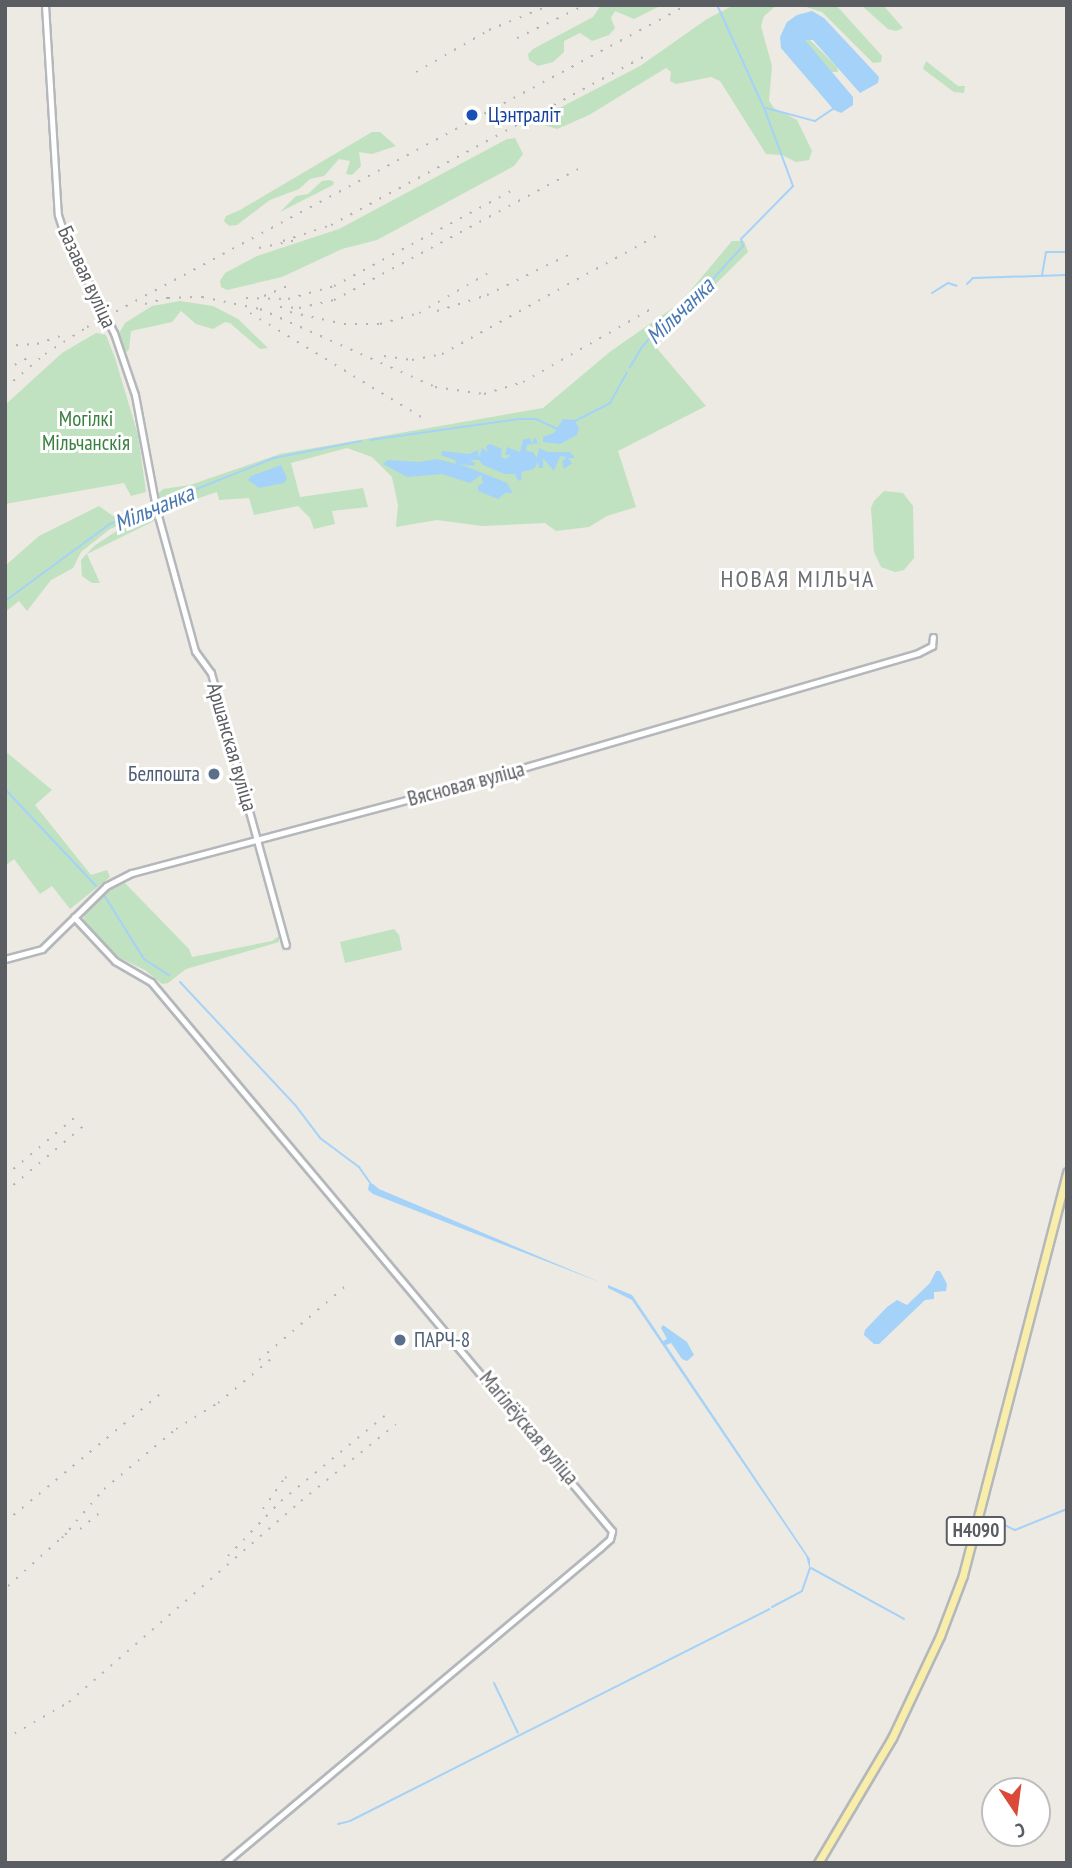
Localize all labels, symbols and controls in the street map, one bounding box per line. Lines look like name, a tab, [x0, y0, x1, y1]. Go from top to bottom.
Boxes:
place label: Цэнтраліт	[488, 102, 561, 128]
marker: Цэнтраліт	[462, 105, 482, 125]
street label: Базавая вуліца	[52, 222, 122, 332]
water label: Мільчанка	[640, 272, 720, 350]
park label: Могілкі Мільчанскія	[42, 406, 130, 456]
water label: Мільчанка	[110, 479, 198, 537]
district label: НОВАЯ МІЛЬЧА	[722, 565, 874, 593]
street label: Аршанская вуліца	[202, 680, 262, 814]
street label: Вясновая вуліца	[405, 756, 527, 812]
place label: Белпошта	[128, 761, 200, 787]
marker: Белпошта	[206, 766, 222, 782]
place label: ПАРЧ-8	[414, 1327, 470, 1353]
marker: ПАРЧ-8	[392, 1332, 408, 1348]
street label: Магілёўская вуліца	[474, 1366, 584, 1490]
road number: Н4090	[944, 1516, 1007, 1546]
north arrow	[981, 1777, 1051, 1847]
text: С	[1013, 1818, 1027, 1843]

